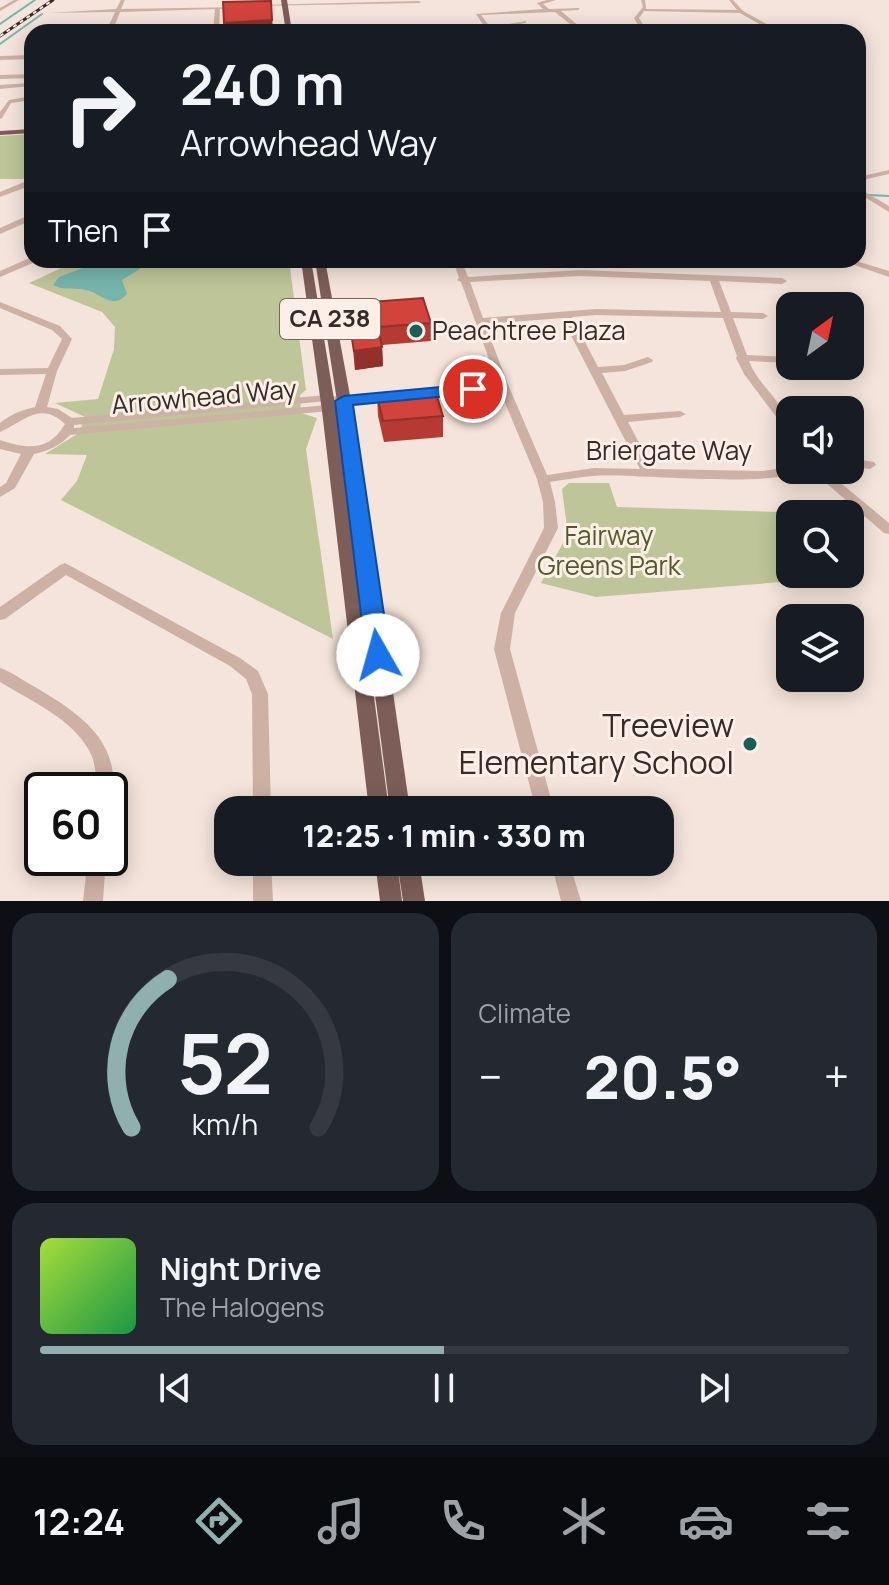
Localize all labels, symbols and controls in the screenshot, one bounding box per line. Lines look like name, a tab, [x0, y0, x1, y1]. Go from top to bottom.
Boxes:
text: 240 m	[180, 45, 345, 122]
icon: right	[48, 56, 152, 160]
text: Arrowhead Way	[180, 118, 437, 167]
icon: arrive	[135, 208, 179, 252]
text: Then	[48, 210, 119, 251]
north arrow	[776, 292, 864, 380]
map controls	[776, 292, 864, 692]
road number: CA 238	[280, 299, 380, 339]
place label: Peachtree Plaza	[432, 312, 626, 348]
marker: Peachtree Plaza	[407, 322, 425, 340]
pin	[439, 355, 507, 423]
icon: arrive	[451, 367, 495, 411]
street label: Arrowhead Way	[110, 370, 298, 422]
button: sound	[776, 396, 864, 484]
street label: Briergate Way	[586, 432, 752, 468]
button: search	[776, 500, 864, 588]
park label: Fairway Greens Park	[537, 517, 682, 583]
button: layers	[776, 604, 864, 692]
position arrow	[336, 613, 420, 697]
place label: Treeview Elementary School	[459, 703, 734, 784]
marker: Treeview Elementary School	[741, 735, 759, 753]
speed limit sign: 60	[24, 772, 128, 876]
text: 12:25 · 1 min · 330 m	[302, 815, 586, 856]
text: Climate	[479, 995, 571, 1031]
text: 52	[177, 1005, 273, 1119]
text: 20.5°	[584, 1035, 742, 1117]
text: −	[479, 1046, 502, 1106]
text: +	[824, 1046, 849, 1106]
text: km/h	[192, 1105, 258, 1144]
text: Night Drive	[160, 1248, 322, 1289]
text: The Halogens	[160, 1289, 324, 1325]
icon: previous	[153, 1366, 197, 1410]
icon: pause	[422, 1366, 466, 1410]
icon: next	[692, 1366, 736, 1410]
icon: directions	[191, 1493, 247, 1549]
icon: music	[313, 1493, 369, 1549]
icon: phone	[435, 1493, 491, 1549]
icon: climate	[556, 1493, 612, 1549]
icon: car	[678, 1493, 734, 1549]
icon: filters	[800, 1493, 856, 1549]
text: 12:24	[33, 1497, 125, 1546]

